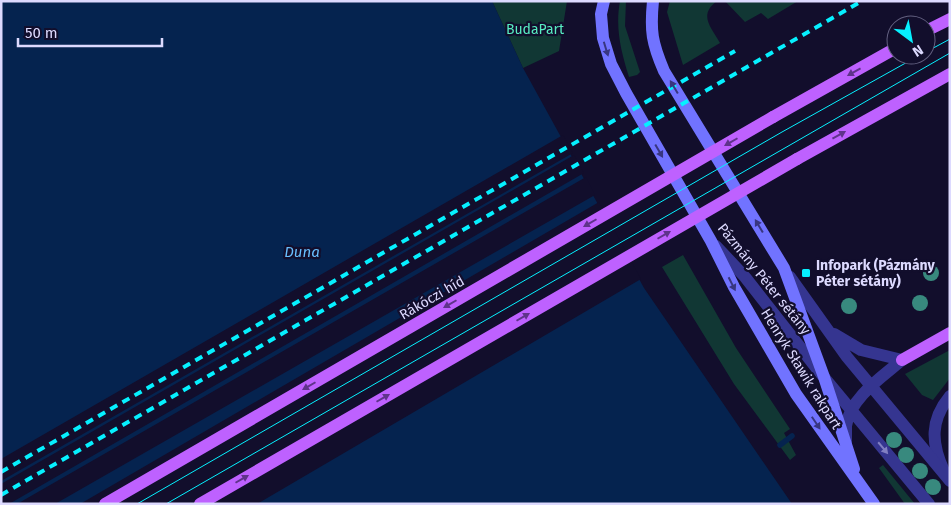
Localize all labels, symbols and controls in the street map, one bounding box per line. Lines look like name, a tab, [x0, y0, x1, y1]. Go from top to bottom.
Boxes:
scale bar	[18, 15, 161, 47]
north arrow	[886, 15, 936, 65]
park label: BudaPart	[506, 21, 565, 38]
text: 50 m	[25, 24, 58, 42]
text: N	[909, 41, 926, 60]
one-way arrow	[603, 42, 611, 57]
one-way arrow	[846, 68, 861, 76]
one-way arrow	[670, 81, 679, 94]
one-way arrow	[832, 131, 847, 139]
one-way arrow	[724, 137, 738, 146]
one-way arrow	[655, 143, 663, 158]
one-way arrow	[583, 219, 598, 227]
street label: Pázmány Péter sétány	[714, 220, 814, 338]
one-way arrow	[754, 220, 763, 233]
one-way arrow	[657, 231, 671, 240]
water label: Duna	[284, 243, 320, 261]
place label: Infopark (Pázmány Péter sétány)	[816, 257, 936, 290]
marker: Infopark (Pázmány Péter sétány)	[800, 267, 812, 279]
street label: Rákóczi híd	[397, 273, 467, 323]
one-way arrow	[728, 277, 736, 291]
one-way arrow	[443, 300, 456, 309]
street label: Henryk Sławik rakpart	[757, 306, 845, 433]
one-way arrow	[517, 312, 530, 321]
one-way arrow	[302, 381, 316, 390]
one-way arrow	[375, 394, 390, 402]
one-way arrow	[811, 416, 821, 430]
one-way arrow	[877, 442, 888, 455]
one-way arrow	[235, 475, 249, 484]

